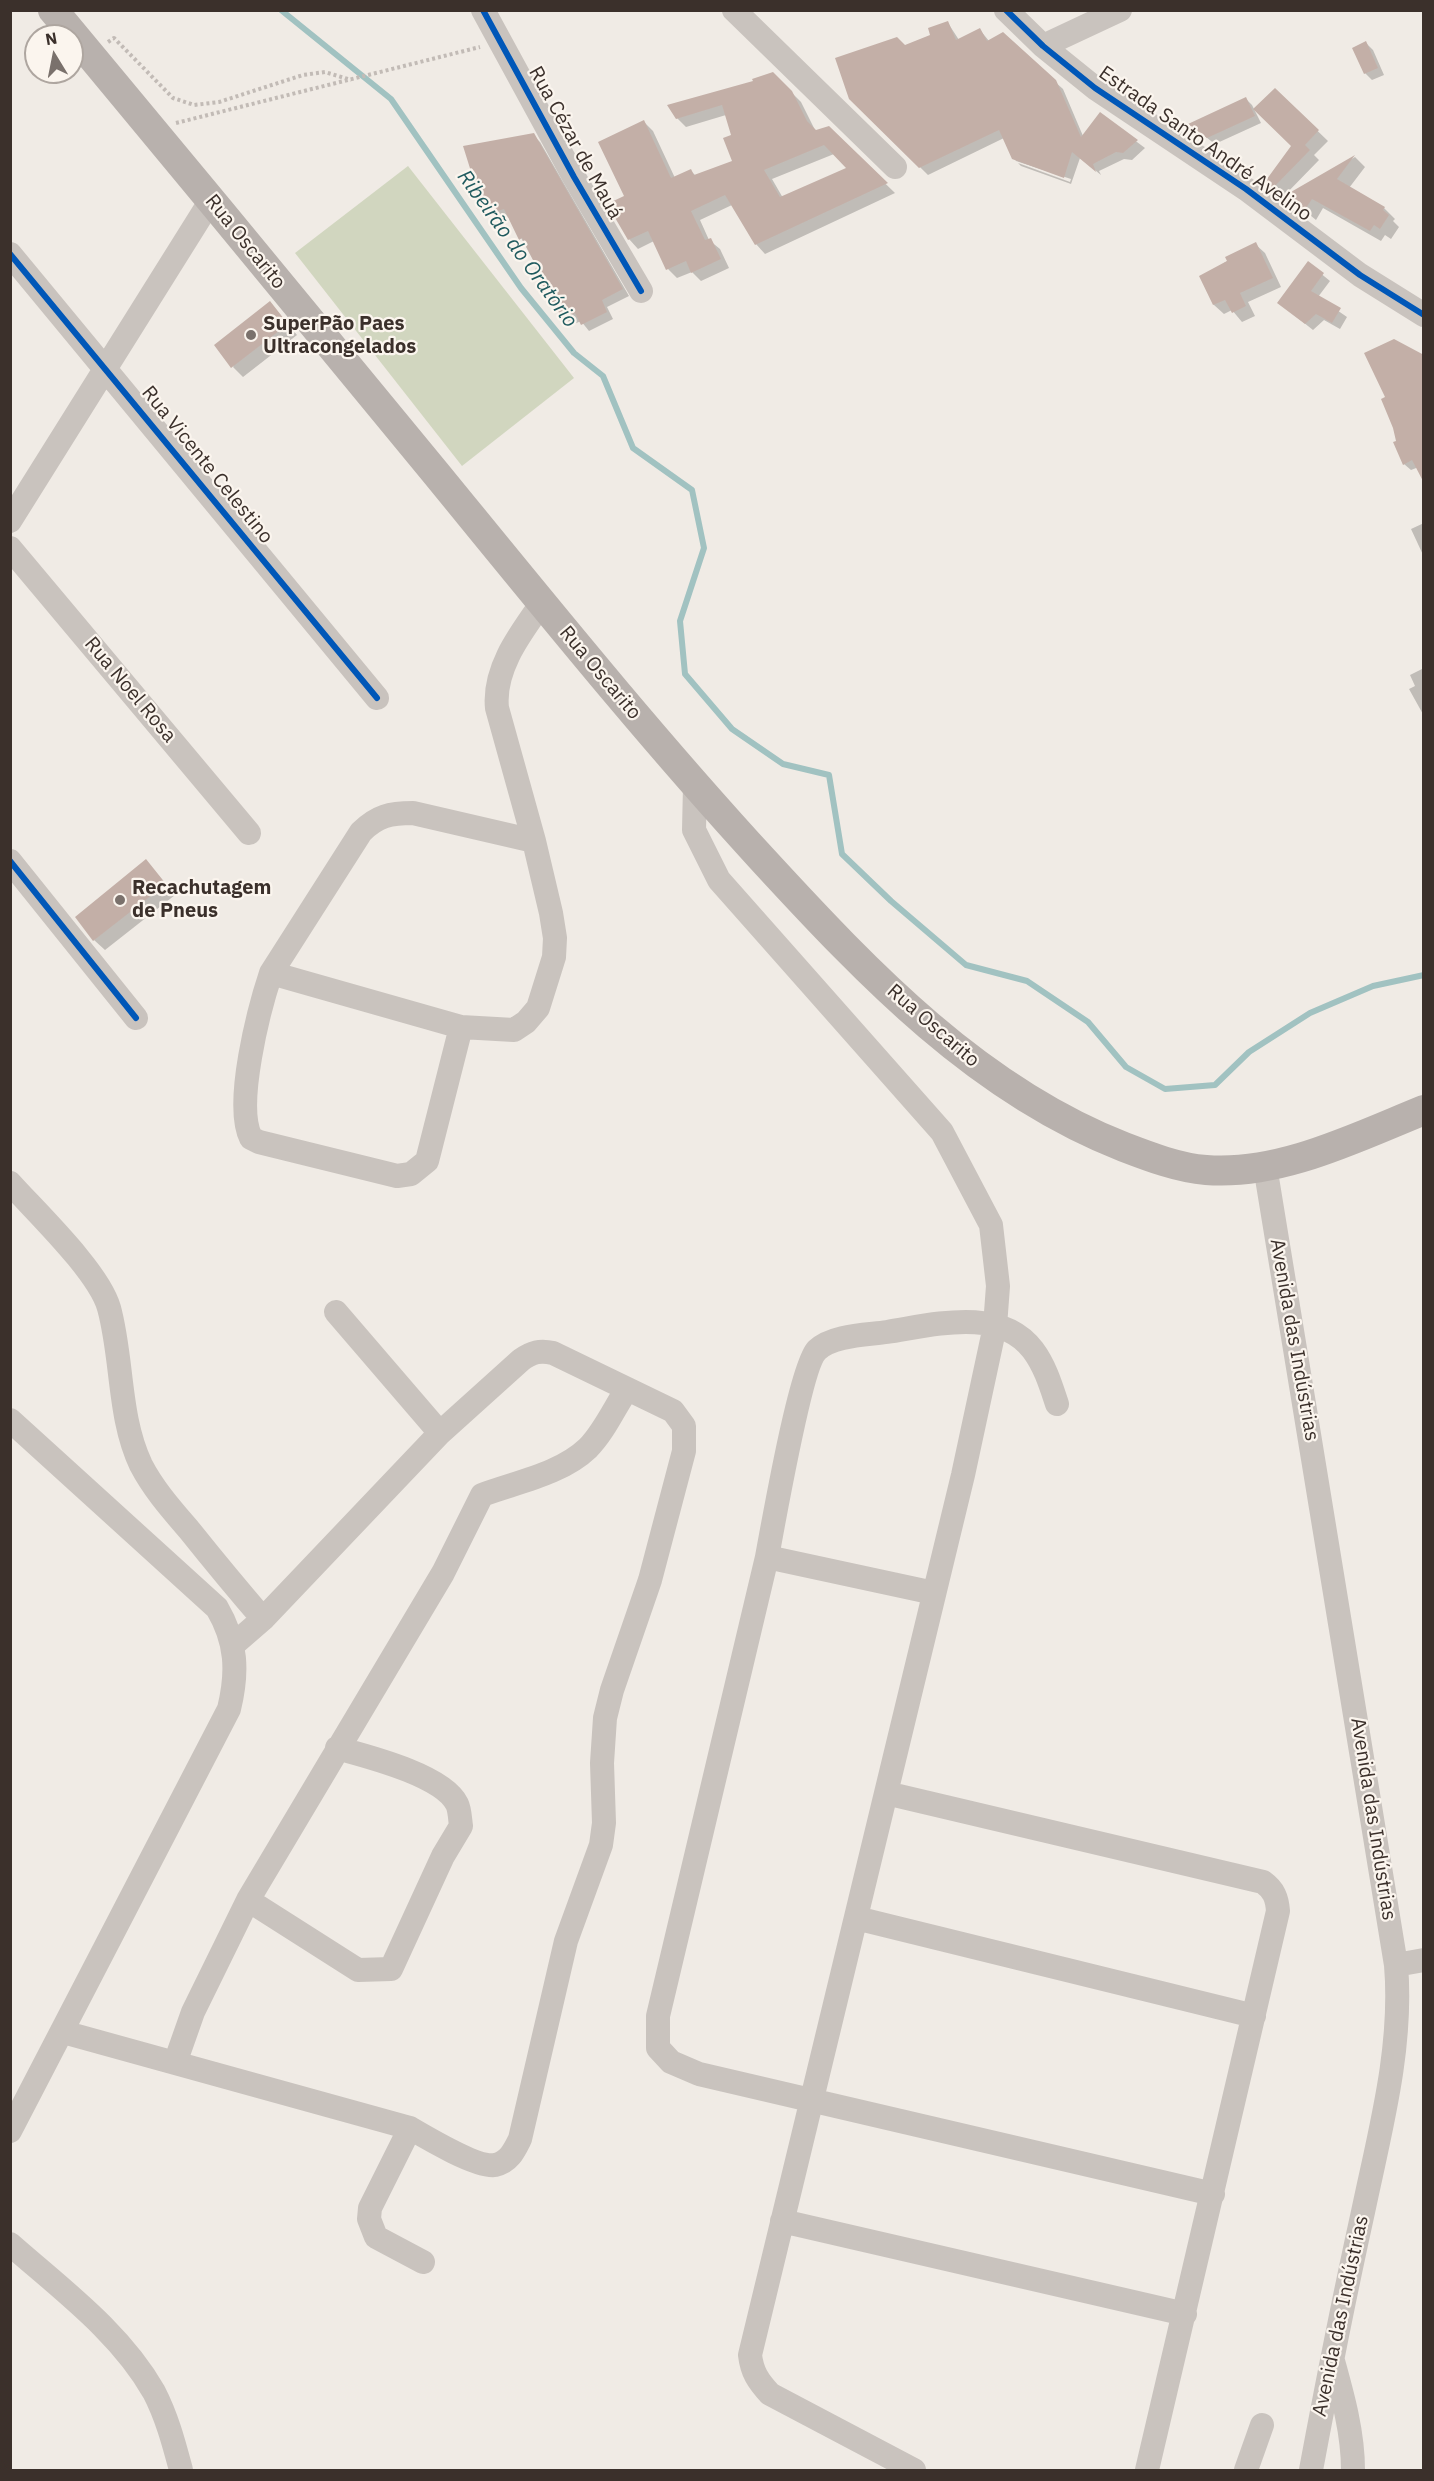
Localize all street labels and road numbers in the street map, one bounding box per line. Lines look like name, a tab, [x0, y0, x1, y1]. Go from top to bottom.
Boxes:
street label: Estrada Santo André Avelino	[1094, 61, 1316, 227]
street label: Rua Cézar de Mauá	[523, 62, 627, 224]
street label: Rua Oscarito	[200, 190, 290, 294]
street label: Rua Vicente Celestino	[136, 381, 278, 549]
street label: Rua Oscarito	[554, 621, 646, 725]
street label: Rua Noel Rosa	[79, 632, 181, 748]
street label: Rua Oscarito	[882, 979, 984, 1073]
street label: Avenida das Indústrias	[1264, 1237, 1324, 1443]
street label: Avenida das Indústrias	[1345, 1716, 1401, 1922]
street label: Avenida das Indústrias	[1308, 2213, 1374, 2419]

